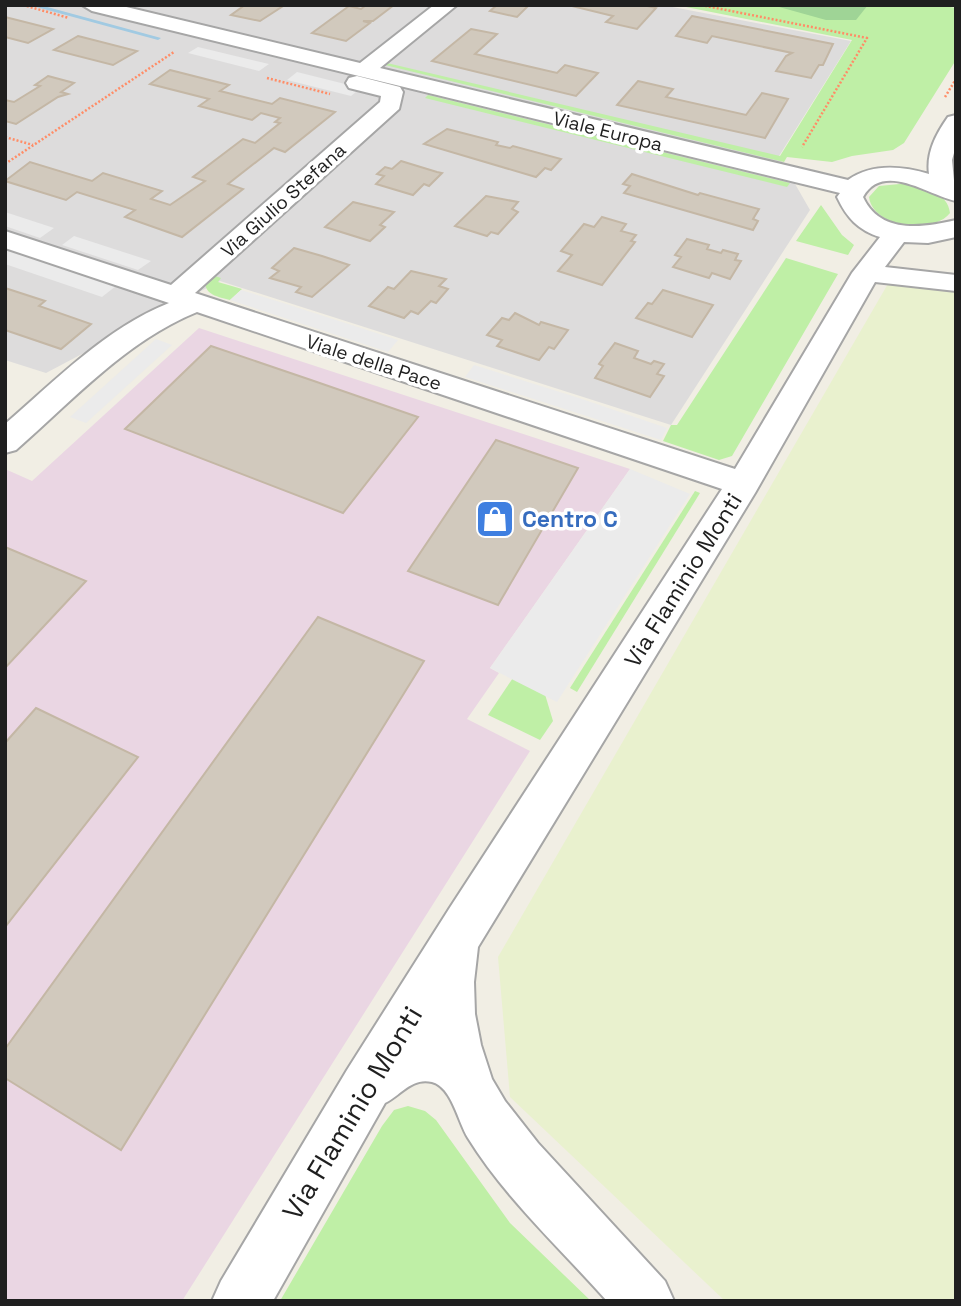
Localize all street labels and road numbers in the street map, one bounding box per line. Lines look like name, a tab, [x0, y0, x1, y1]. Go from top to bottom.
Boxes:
street label: Viale Europa	[550, 106, 665, 157]
street label: Via Giulio Stefana	[216, 138, 351, 263]
street label: Viale della Pace	[303, 329, 445, 396]
street label: Via Flaminio Monti	[617, 487, 749, 673]
street label: Via Flaminio Monti	[274, 1000, 430, 1226]

